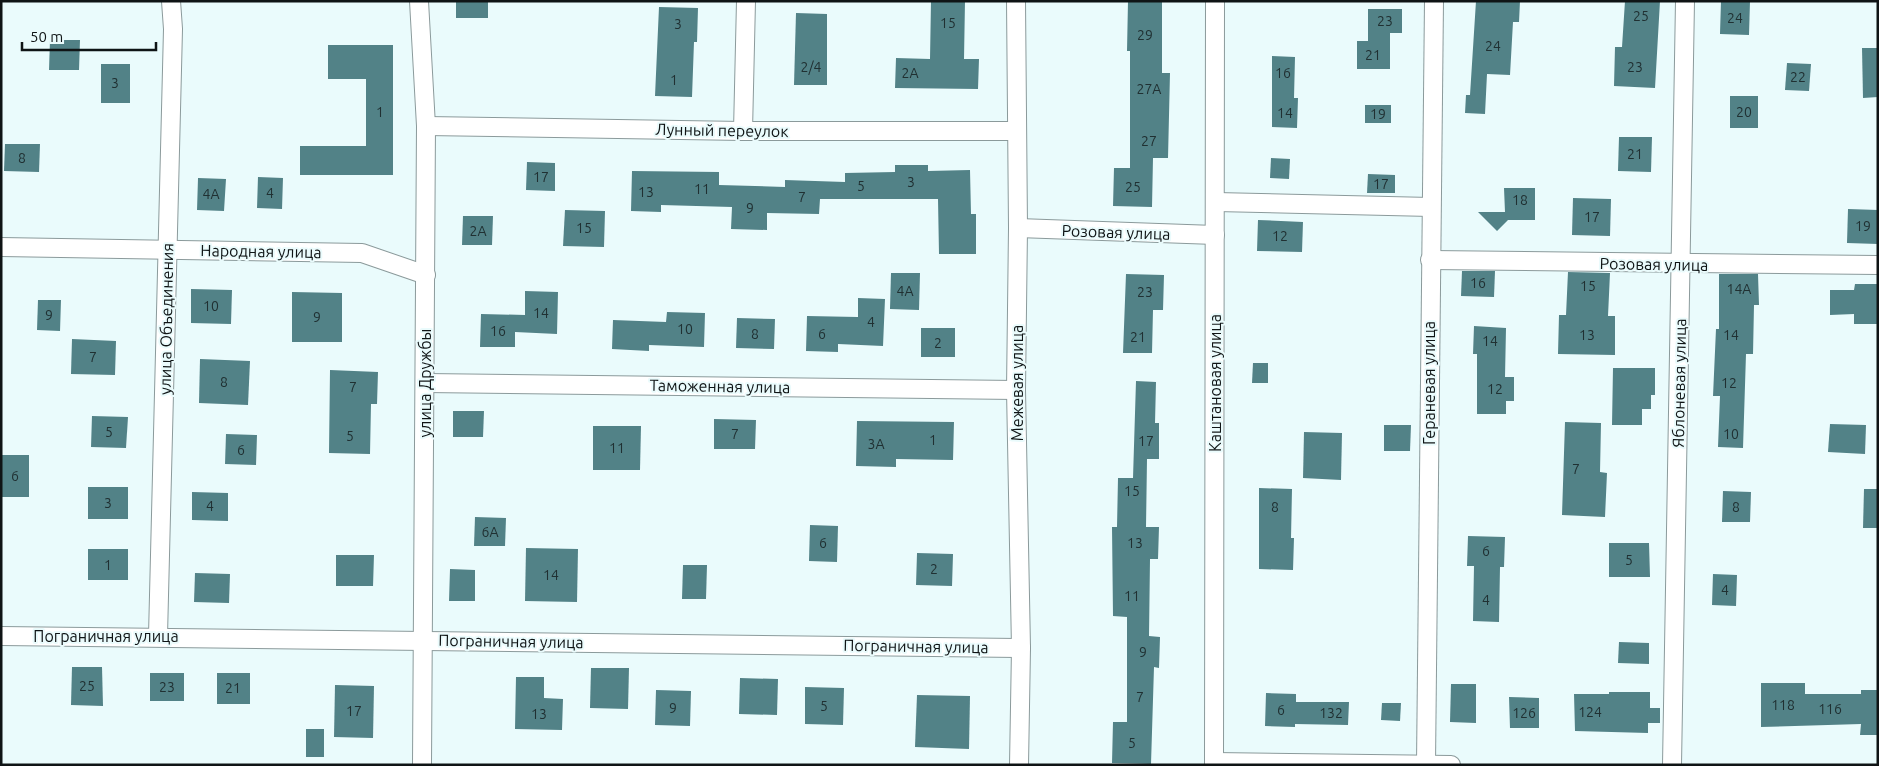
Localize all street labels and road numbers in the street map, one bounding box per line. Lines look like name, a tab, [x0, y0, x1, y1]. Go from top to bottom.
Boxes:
street label: Лунный переулок	[655, 120, 789, 140]
street label: Розовая улица	[1061, 221, 1171, 243]
street label: Народная улица	[200, 241, 322, 261]
street label: улица Объединения	[156, 243, 176, 395]
street label: Розовая улица	[1599, 254, 1709, 274]
street label: Каштановая улица	[1206, 314, 1224, 452]
street label: Яблоневая улица	[1669, 318, 1689, 448]
street label: Гераневая улица	[1420, 321, 1438, 445]
street label: Межевая улица	[1008, 325, 1026, 441]
street label: улица Дружбы	[416, 329, 434, 437]
street label: Таможенная улица	[649, 376, 791, 396]
street label: Пограничная улица	[33, 627, 179, 645]
street label: Пограничная улица	[438, 631, 584, 651]
street label: Пограничная улица	[843, 636, 989, 656]

